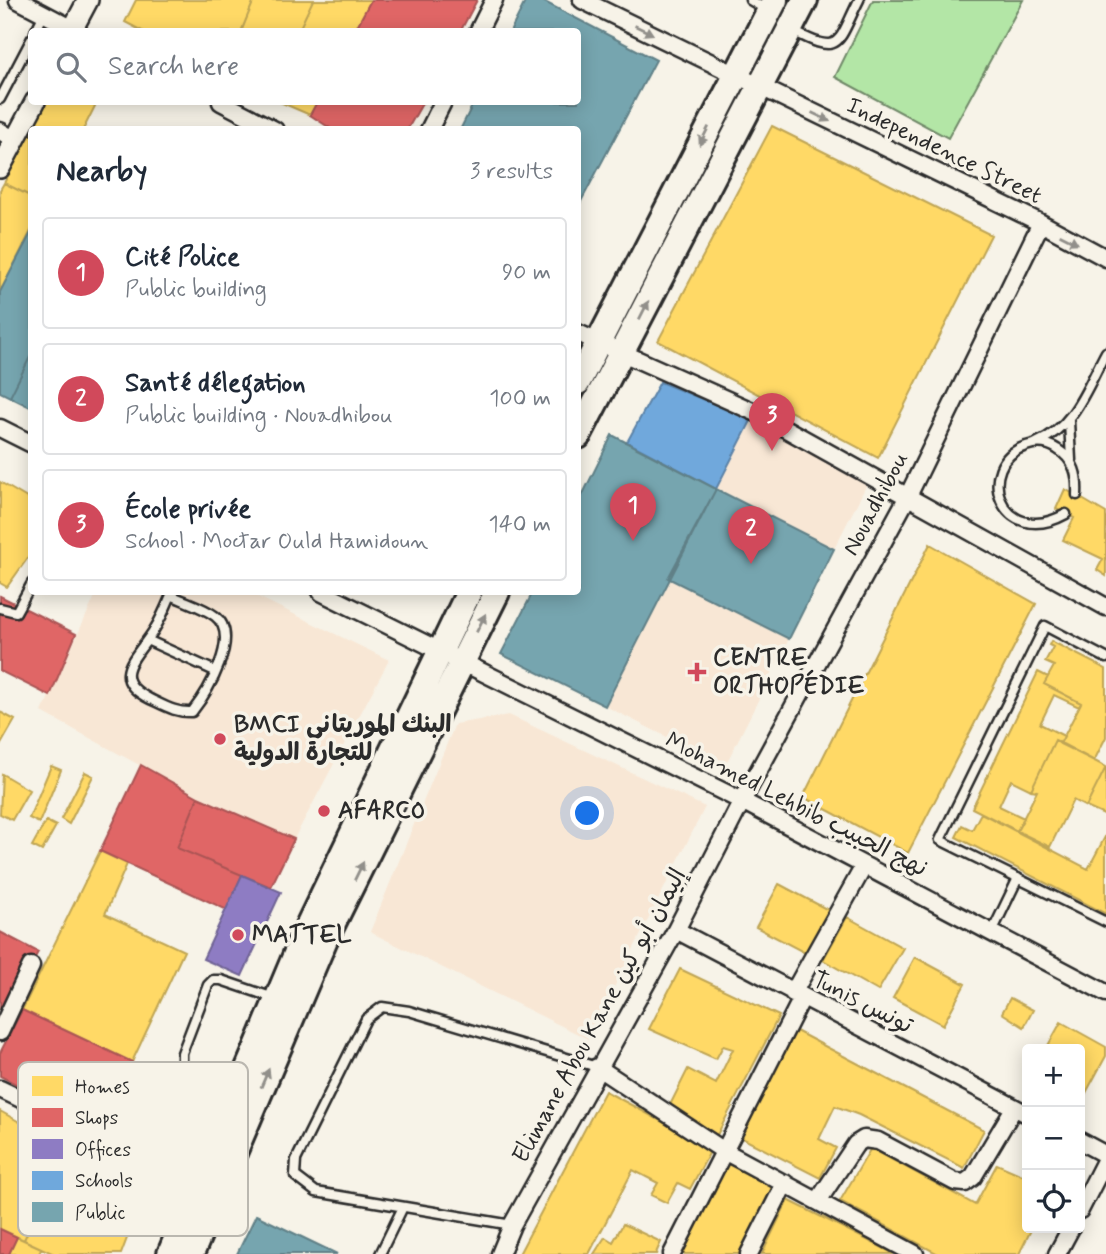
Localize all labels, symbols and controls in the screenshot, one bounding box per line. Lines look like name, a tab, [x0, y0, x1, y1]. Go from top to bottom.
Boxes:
one-way arrow	[634, 25, 654, 36]
search box	[28, 28, 581, 105]
icon: search	[52, 48, 90, 86]
text: Search here	[108, 50, 239, 84]
street label: Independence Street	[841, 90, 1047, 212]
one-way arrow	[811, 111, 831, 123]
one-way arrow	[698, 126, 709, 146]
text: Nearby	[56, 152, 147, 191]
text: 3 results	[470, 157, 553, 187]
one-way arrow	[1059, 234, 1079, 245]
text: Cité Police	[125, 241, 240, 275]
text: 1	[76, 258, 86, 288]
text: 90 m	[502, 258, 551, 288]
text: Public building	[125, 275, 267, 305]
one-way arrow	[638, 300, 649, 320]
text: Santé délegation	[125, 367, 306, 401]
text: 2	[75, 384, 87, 414]
text: 100 m	[489, 384, 551, 414]
pin: 3	[749, 393, 795, 451]
text: Public building · Nouadhibou	[125, 401, 393, 431]
street label: Nouadhibou	[836, 447, 916, 561]
pin: 1	[610, 483, 656, 541]
text: École privée	[125, 493, 251, 527]
pin: 2	[728, 506, 774, 564]
text: 3	[76, 510, 86, 540]
text: 140 m	[488, 510, 551, 540]
text: School · Moctar Ould Hamidoun	[125, 527, 428, 557]
one-way arrow	[476, 613, 487, 633]
place label: CENTRE ORTHOPÉDIE	[713, 643, 865, 702]
marker: CENTRE ORTHOPÉDIE	[687, 662, 707, 682]
place label: BMCI البنك الموريتاني للتجارة الدولية	[234, 710, 451, 769]
street label: Mohamed Lehbib نهج الحبيب	[660, 725, 932, 885]
marker: BMCI البنك الموريتاني للتجارة الدولية	[212, 731, 228, 747]
place label: AFARCO	[338, 796, 425, 827]
your location	[570, 796, 604, 830]
marker: AFARCO	[316, 803, 332, 819]
one-way arrow	[353, 861, 365, 881]
street label: Elimane Abou Kane إليمان أبو كين	[505, 862, 694, 1169]
place label: MATTEL	[252, 920, 352, 951]
marker: MATTEL	[230, 927, 246, 943]
street label: Tunis تونس	[806, 964, 919, 1042]
map controls	[1022, 1044, 1085, 1233]
button: +	[1022, 1044, 1085, 1107]
legend	[18, 1062, 248, 1236]
one-way arrow	[259, 1067, 270, 1088]
text: Homes	[75, 1075, 130, 1100]
text: Shops	[75, 1106, 118, 1131]
button: −	[1022, 1107, 1085, 1170]
text: Offices	[75, 1138, 131, 1163]
text: Schools	[75, 1169, 133, 1194]
button: locate	[1022, 1170, 1085, 1233]
text: Public	[75, 1201, 126, 1226]

